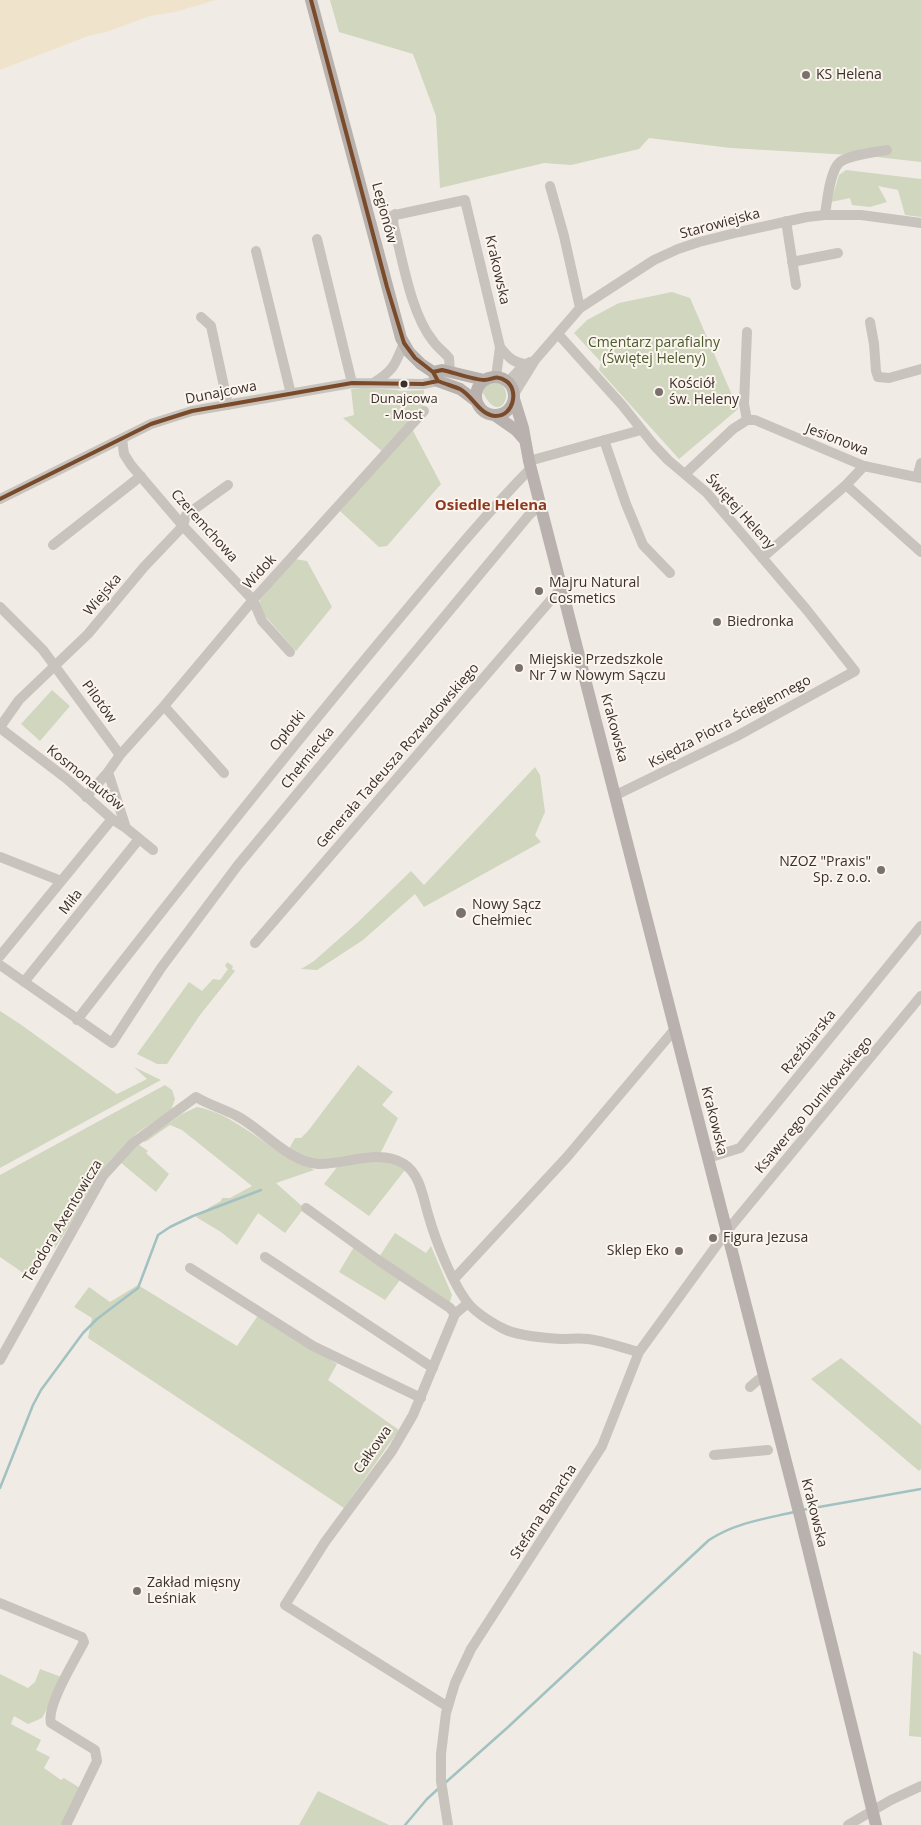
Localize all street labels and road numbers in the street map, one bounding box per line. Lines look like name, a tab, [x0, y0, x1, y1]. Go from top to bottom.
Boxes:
street label: Legionów	[368, 181, 400, 245]
street label: Starowiejska	[678, 205, 762, 243]
street label: Krakowska	[481, 234, 513, 306]
street label: Dunajcowa	[184, 378, 258, 408]
street label: Jesionowa	[803, 420, 871, 460]
street label: Świętej Heleny	[702, 471, 778, 553]
street label: Czeremchowa	[167, 486, 241, 566]
street label: Widok	[240, 551, 280, 593]
street label: Wiejska	[81, 571, 125, 619]
street label: Generała Tadeusza Rozwadowskiego	[313, 660, 483, 852]
street label: Księdza Piotra Ściegiennego	[646, 672, 814, 772]
street label: Pilotów	[78, 678, 120, 726]
street label: Krakowska	[597, 692, 631, 764]
street label: Opłotki	[267, 707, 309, 755]
street label: Chełmiecka	[278, 724, 338, 792]
street label: Kosmonautów	[43, 742, 127, 814]
street label: Miła	[56, 886, 86, 918]
street label: Rzeźbiarska	[778, 1007, 840, 1077]
street label: Ksawerego Dunikowskiego	[752, 1033, 876, 1177]
street label: Krakowska	[697, 1085, 731, 1157]
street label: Teodora Axentowicza	[20, 1157, 106, 1285]
street label: Całkowa	[350, 1423, 396, 1477]
street label: Stefana Banacha	[507, 1462, 581, 1562]
street label: Krakowska	[797, 1477, 831, 1549]

